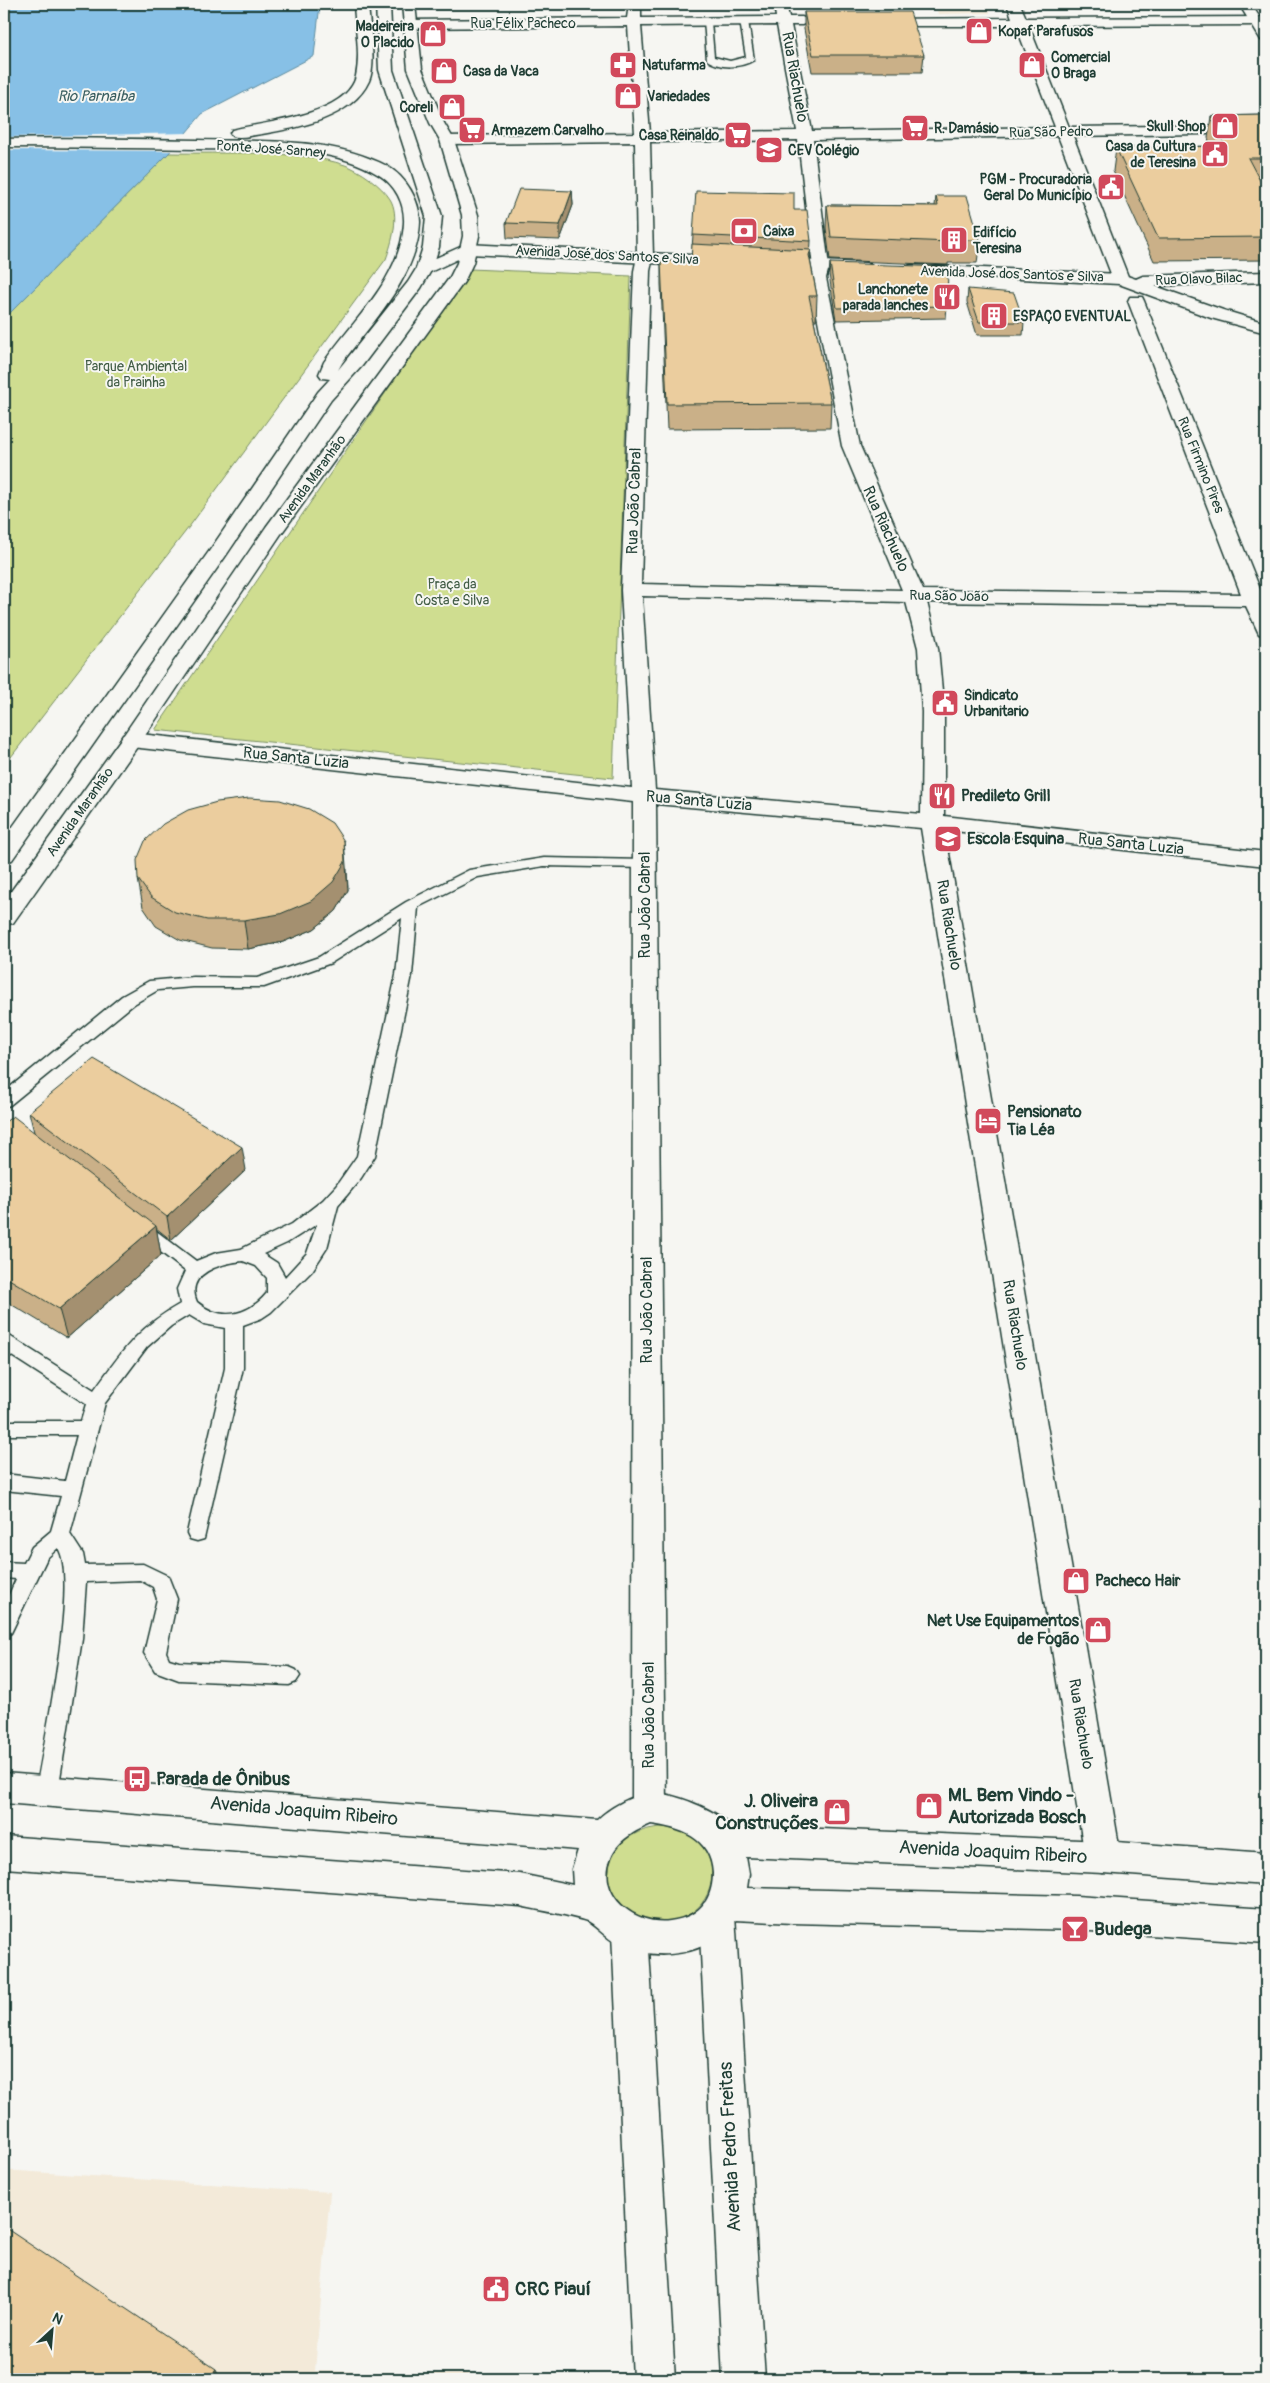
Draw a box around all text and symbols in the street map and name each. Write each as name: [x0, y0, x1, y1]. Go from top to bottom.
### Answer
street label: Rua Félix Pacheco: [470, 15, 576, 32]
shop icon: Kopaf Parafusos: [964, 16, 994, 46]
place label: Madeireira O Placido: [355, 18, 414, 51]
shop icon: Madeireira O Placido: [418, 19, 448, 49]
place label: Kopaf Parafusos: [998, 23, 1094, 40]
street label: Rua Riachuelo: [777, 30, 813, 124]
place label: Comercial O Braga: [1051, 49, 1111, 82]
pharmacy icon: Natufarma: [608, 50, 638, 80]
shop icon: Comercial O Braga: [1017, 50, 1047, 80]
shop icon: Casa da Vaca: [429, 56, 459, 86]
place label: Natufarma: [642, 57, 706, 74]
place label: Casa da Vaca: [463, 63, 539, 80]
shop icon: Variedades: [613, 81, 643, 111]
water label: Rio Parnaíba: [58, 87, 135, 106]
place label: Variedades: [647, 88, 711, 105]
shop icon: Coreli: [437, 92, 467, 122]
place label: Coreli: [399, 99, 433, 116]
shop icon: Skull Shop: [1210, 111, 1240, 141]
supermarket icon: R. Damásio: [900, 113, 930, 143]
supermarket icon: Armazem Carvalho: [457, 115, 487, 145]
place label: Skull Shop: [1146, 118, 1206, 135]
supermarket icon: Casa Reinaldo: [723, 120, 753, 150]
place label: R. Damásio: [934, 120, 999, 137]
place label: Armazem Carvalho: [491, 122, 604, 139]
street label: Rua São Pedro: [1009, 123, 1094, 141]
place label: Casa Reinaldo: [639, 127, 719, 144]
school or university icon: CEV Colégio: [754, 135, 784, 165]
street label: Ponte José Sarney: [216, 137, 326, 161]
place label: Casa da Cultura de Teresina: [1105, 138, 1196, 171]
public building icon: Casa da Cultura de Teresina: [1200, 139, 1230, 169]
place label: CEV Colégio: [788, 142, 860, 159]
place label: PGM - Procuradoria Geral Do Município: [979, 171, 1092, 204]
public building icon: PGM - Procuradoria Geral Do Município: [1096, 172, 1126, 202]
bank icon: Caixa: [729, 216, 759, 246]
place label: Caixa: [763, 223, 795, 240]
place label: Edifício Teresina: [972, 224, 1022, 257]
building icon: Edifício Teresina: [939, 225, 969, 255]
street label: Avenida José dos Santos e Silva: [515, 242, 699, 268]
street label: Avenida José dos Santos e Silva: [920, 262, 1104, 286]
street label: Rua Olavo Bilac: [1155, 269, 1243, 289]
place label: Lanchonete parada lanches: [843, 281, 929, 314]
restaurant icon: Lanchonete parada lanches: [932, 282, 962, 312]
building icon: ESPAÇO EVENTUAL: [979, 301, 1009, 331]
place label: ESPAÇO EVENTUAL: [1013, 308, 1131, 325]
park label: Parque Ambiental da Prainha: [85, 358, 187, 391]
street label: Rua Firmino Pires: [1174, 414, 1228, 516]
street label: Avenida Maranhão: [274, 431, 350, 526]
street label: Rua João Cabral: [622, 447, 646, 555]
street label: Rua Riachuelo: [858, 483, 914, 575]
park label: Praça da Costa e Silva: [415, 576, 489, 609]
street label: Rua São João: [909, 587, 989, 605]
place label: Sindicato Urbanitario: [964, 687, 1029, 720]
public building icon: Sindicato Urbanitario: [930, 688, 960, 718]
street label: Rua Santa Luzia: [242, 742, 350, 774]
street label: Avenida Maranhão: [43, 764, 117, 860]
restaurant icon: Predileto Grill: [927, 781, 957, 811]
street label: Rua Santa Luzia: [645, 786, 753, 816]
place label: Predileto Grill: [961, 786, 1051, 806]
school or university icon: Escola Esquina: [933, 824, 963, 854]
street label: Rua Santa Luzia: [1077, 828, 1185, 860]
place label: Escola Esquina: [967, 829, 1065, 849]
street label: Rua João Cabral: [635, 852, 655, 958]
street label: Rua Riachuelo: [932, 878, 966, 972]
place label: Pensionato Tia Léa: [1006, 1102, 1082, 1140]
hotel icon: Pensionato Tia Léa: [973, 1106, 1003, 1136]
street label: Rua João Cabral: [637, 1257, 657, 1363]
street label: Rua Riachuelo: [998, 1278, 1032, 1372]
shop icon: Pacheco Hair: [1061, 1566, 1091, 1596]
place label: Pacheco Hair: [1095, 1571, 1181, 1591]
place label: Net Use Equipamentos de Fogão: [927, 1611, 1080, 1649]
shop icon: Net Use Equipamentos de Fogão: [1083, 1615, 1113, 1645]
street label: Rua João Cabral: [639, 1662, 659, 1768]
street label: Rua Riachuelo: [1064, 1677, 1098, 1771]
bus stop icon: Parada de Ônibus: [122, 1764, 152, 1794]
place label: Parada de Ônibus: [156, 1767, 290, 1791]
place label: ML Bem Vindo - Autorizada Bosch: [948, 1783, 1086, 1829]
place label: J. Oliveira Construções: [715, 1789, 818, 1835]
street label: Avenida Joaquim Ribeiro: [209, 1791, 399, 1831]
shop icon: ML Bem Vindo - Autorizada Bosch: [914, 1791, 944, 1821]
shop icon: J. Oliveira Construções: [822, 1797, 852, 1827]
street label: Avenida Joaquim Ribeiro: [898, 1835, 1088, 1869]
bar icon: Budega: [1060, 1914, 1090, 1944]
place label: Budega: [1094, 1917, 1152, 1941]
street label: Avenida Pedro Freitas: [714, 2061, 746, 2233]
public building icon: CRC Piauí: [481, 2274, 511, 2304]
place label: CRC Piauí: [515, 2277, 591, 2301]
north arrow: [28, 2306, 78, 2356]
text: N: [49, 2309, 65, 2328]

